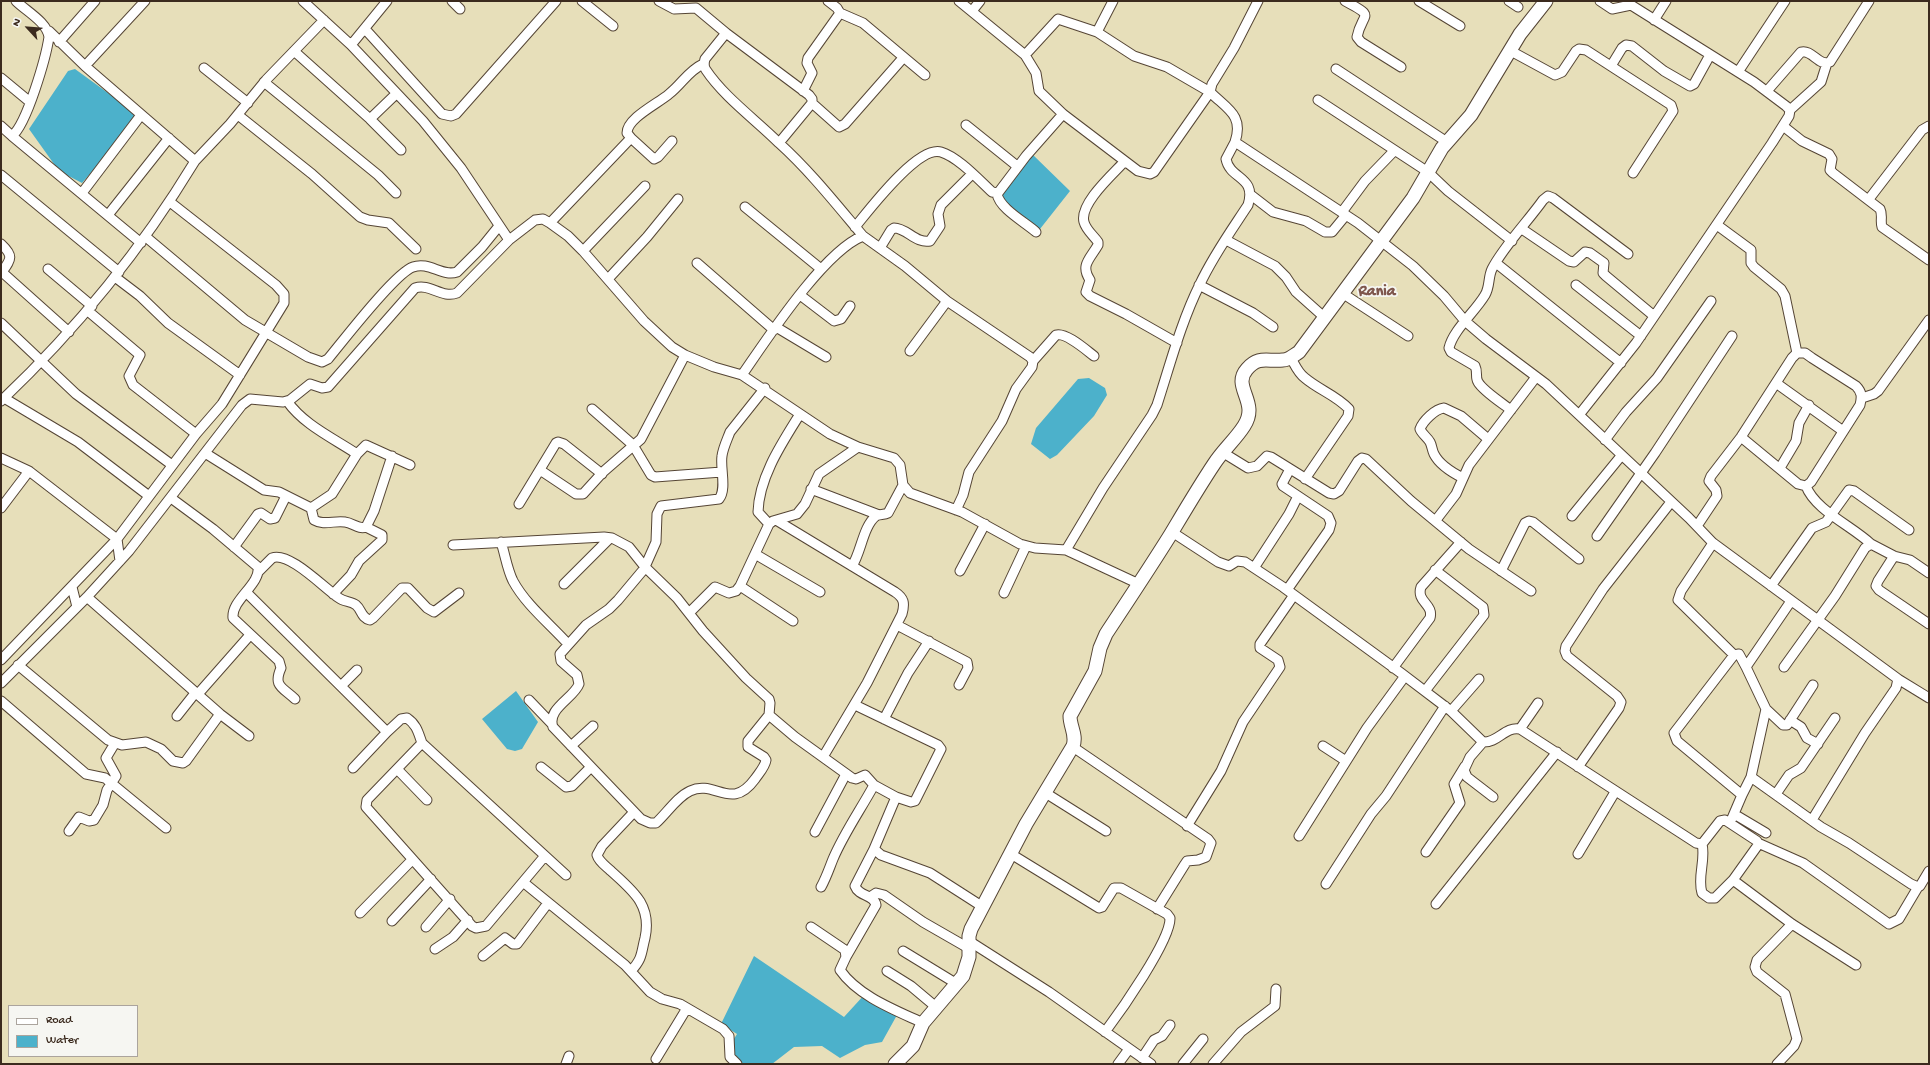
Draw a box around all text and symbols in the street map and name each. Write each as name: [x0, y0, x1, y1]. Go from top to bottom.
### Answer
north arrow: [8, 8, 48, 48]
text: N: [10, 17, 24, 29]
district label: Rania: [1358, 283, 1396, 303]
legend: [8, 1005, 138, 1057]
text: Road: [46, 1014, 72, 1028]
text: Water: [46, 1034, 78, 1048]

